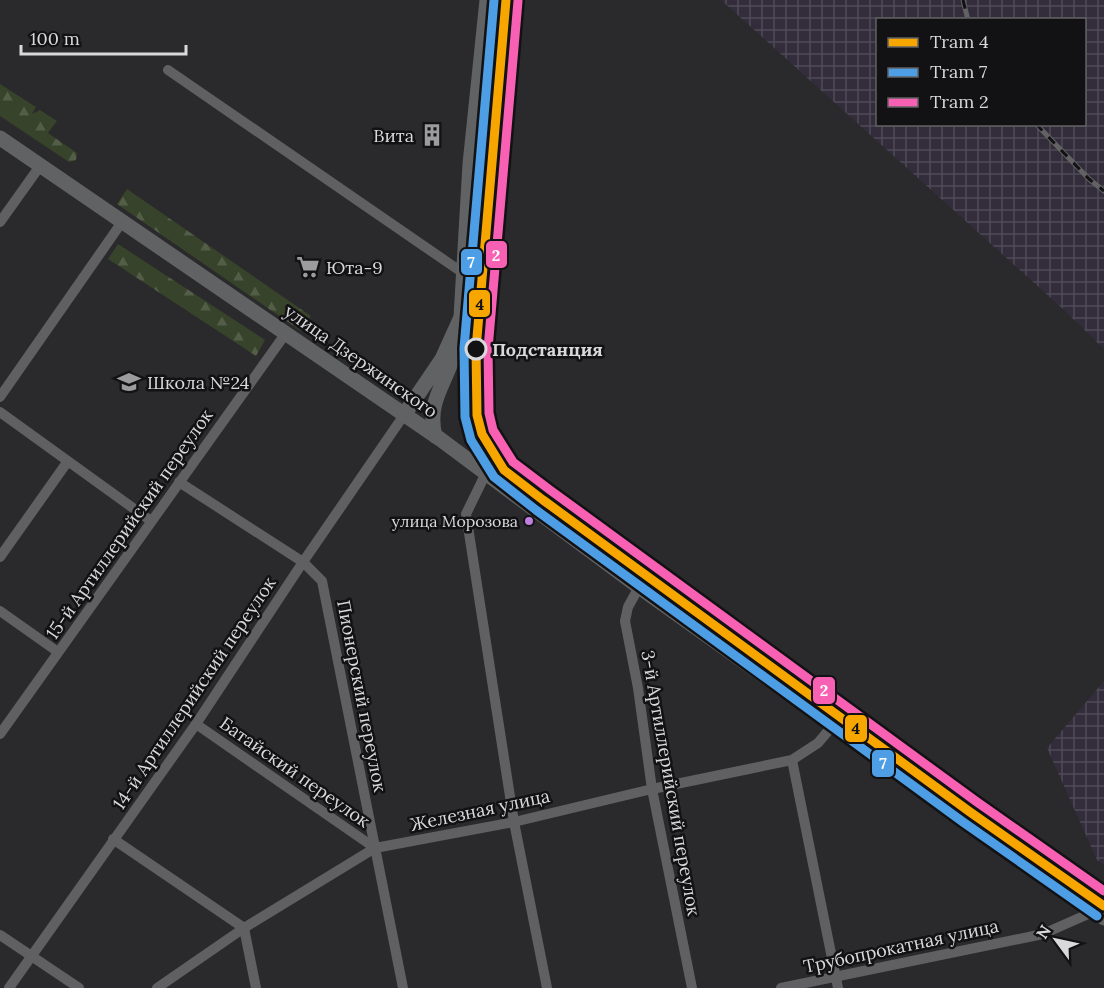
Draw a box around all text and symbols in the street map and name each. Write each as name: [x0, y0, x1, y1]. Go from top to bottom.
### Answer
scale bar: [21, 18, 186, 56]
legend: [876, 18, 1086, 126]
text: 100 m: [30, 27, 80, 50]
text: Tram 4: [930, 30, 989, 53]
text: Tram 7: [930, 60, 987, 83]
text: Tram 2: [930, 90, 989, 113]
building icon: Вита: [419, 122, 445, 148]
place label: Вита: [373, 124, 414, 147]
line badge: 2: [485, 240, 508, 269]
text: 2: [492, 245, 500, 265]
line badge: 7: [460, 248, 483, 276]
text: 7: [467, 252, 475, 272]
supermarket icon: Юта-9: [295, 254, 321, 280]
place label: Юта-9: [326, 256, 383, 279]
line badge: 4: [468, 289, 491, 318]
text: 4: [476, 294, 485, 314]
street label: улица Дзержинского: [280, 299, 442, 423]
marker: Подстанция: [465, 338, 487, 360]
place label: Подстанция: [492, 338, 603, 361]
school or university icon: Школа №24: [116, 369, 142, 395]
place label: Школа №24: [147, 371, 250, 394]
street label: 15-й Артиллерийский переулок: [40, 404, 218, 644]
place label: улица Морозова: [392, 511, 518, 531]
marker: улица Морозова: [523, 515, 535, 527]
street label: 14-й Артиллерийский переулок: [107, 572, 281, 814]
street label: Пионерский переулок: [332, 598, 392, 794]
street label: 3-й Артиллерийский переулок: [636, 648, 706, 918]
line badge: 2: [812, 676, 836, 705]
text: 2: [820, 680, 828, 700]
street label: Батайский переулок: [215, 712, 375, 833]
line badge: 4: [844, 714, 868, 743]
text: 4: [852, 718, 861, 738]
line badge: 7: [871, 749, 895, 778]
text: 7: [879, 753, 887, 773]
street label: Железная улица: [408, 784, 552, 836]
north arrow: [1026, 910, 1086, 970]
street label: Трубопрокатная улица: [801, 914, 1001, 978]
text: N: [1032, 921, 1055, 942]

